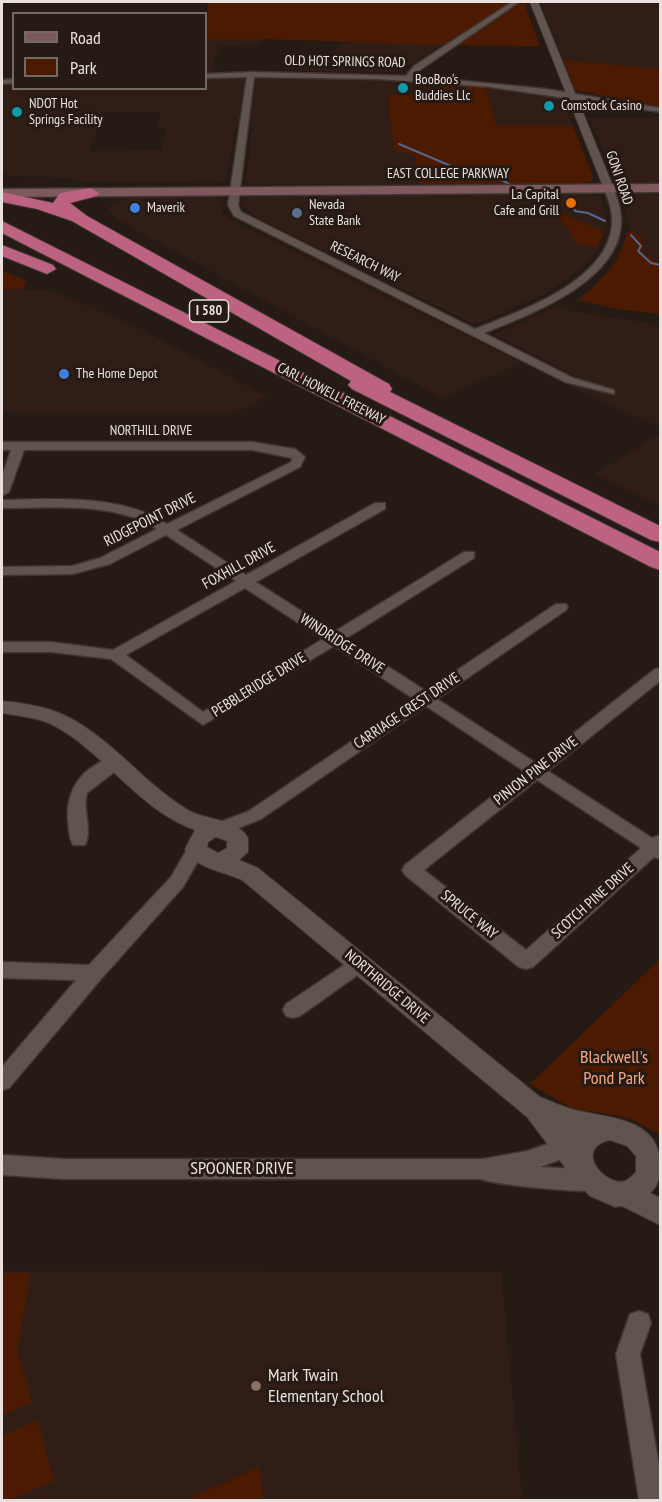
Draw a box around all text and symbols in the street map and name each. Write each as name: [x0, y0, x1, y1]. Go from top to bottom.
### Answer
legend: [12, 12, 207, 90]
text: Road: [70, 26, 101, 49]
street label: OLD HOT SPRINGS ROAD: [284, 53, 406, 71]
text: Park: [70, 56, 97, 79]
place label: BooBoo's Buddies Llc: [415, 72, 470, 104]
marker: BooBoo's Buddies Llc: [396, 81, 410, 95]
place label: NDOT Hot Springs Facility: [29, 96, 103, 128]
place label: Comstock Casino: [561, 98, 642, 114]
marker: Comstock Casino: [542, 99, 556, 113]
marker: NDOT Hot Springs Facility: [10, 105, 24, 119]
street label: GONI ROAD: [602, 149, 636, 207]
street label: EAST COLLEGE PARKWAY: [387, 166, 509, 182]
place label: La Capital Cafe and Grill: [494, 187, 559, 220]
marker: La Capital Cafe and Grill: [564, 196, 578, 210]
place label: Nevada State Bank: [309, 197, 361, 230]
place label: Maverik: [147, 200, 185, 216]
marker: Maverik: [128, 201, 142, 215]
marker: Nevada State Bank: [290, 206, 304, 220]
street label: RESEARCH WAY: [327, 238, 403, 286]
road number: I 580: [190, 300, 228, 322]
street label: CARL HOWELL FREEWAY: [274, 360, 388, 428]
place label: The Home Depot: [76, 366, 158, 382]
marker: The Home Depot: [57, 367, 71, 381]
street label: NORTHILL DRIVE: [110, 423, 192, 439]
street label: RIDGEPOINT DRIVE: [101, 489, 199, 551]
street label: FOXHILL DRIVE: [199, 539, 279, 593]
street label: WINDRIDGE DRIVE: [296, 610, 388, 678]
street label: PEBBLERIDGE DRIVE: [209, 649, 309, 721]
street label: CARRIAGE CREST DRIVE: [351, 669, 463, 753]
street label: PINION PINE DRIVE: [491, 733, 581, 809]
street label: SCOTCH PINE DRIVE: [548, 859, 638, 943]
street label: SPRUCE WAY: [437, 887, 501, 943]
street label: NORTHRIDGE DRIVE: [341, 946, 433, 1028]
park label: Blackwell's Pond Park: [580, 1047, 648, 1090]
street label: SPOONER DRIVE: [190, 1158, 294, 1180]
place label: Mark Twain Elementary School: [268, 1365, 384, 1408]
marker: Mark Twain Elementary School: [249, 1379, 263, 1393]

